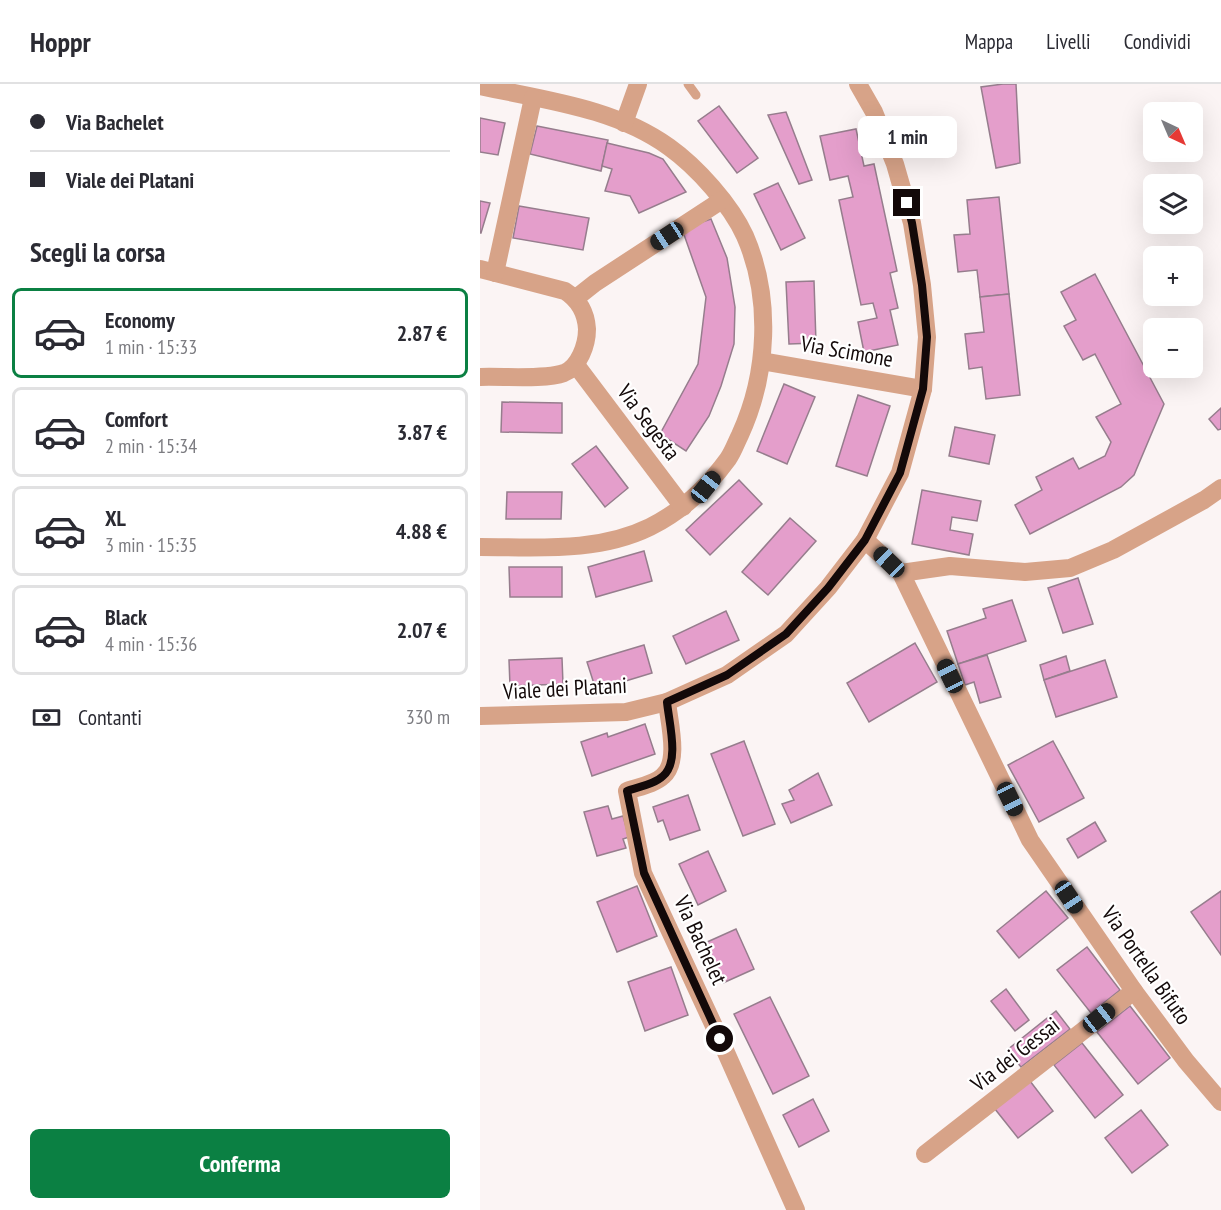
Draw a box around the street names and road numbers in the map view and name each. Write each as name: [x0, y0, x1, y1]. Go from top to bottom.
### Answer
street label: Via Scimone: [798, 329, 895, 373]
street label: Via Segesta: [611, 378, 687, 465]
street label: Viale dei Platani: [501, 671, 628, 705]
street label: Via Bachelet: [668, 890, 734, 989]
street label: Via Portella Bifuto: [1095, 900, 1198, 1030]
street label: Via dei Gessai: [964, 1011, 1065, 1098]

